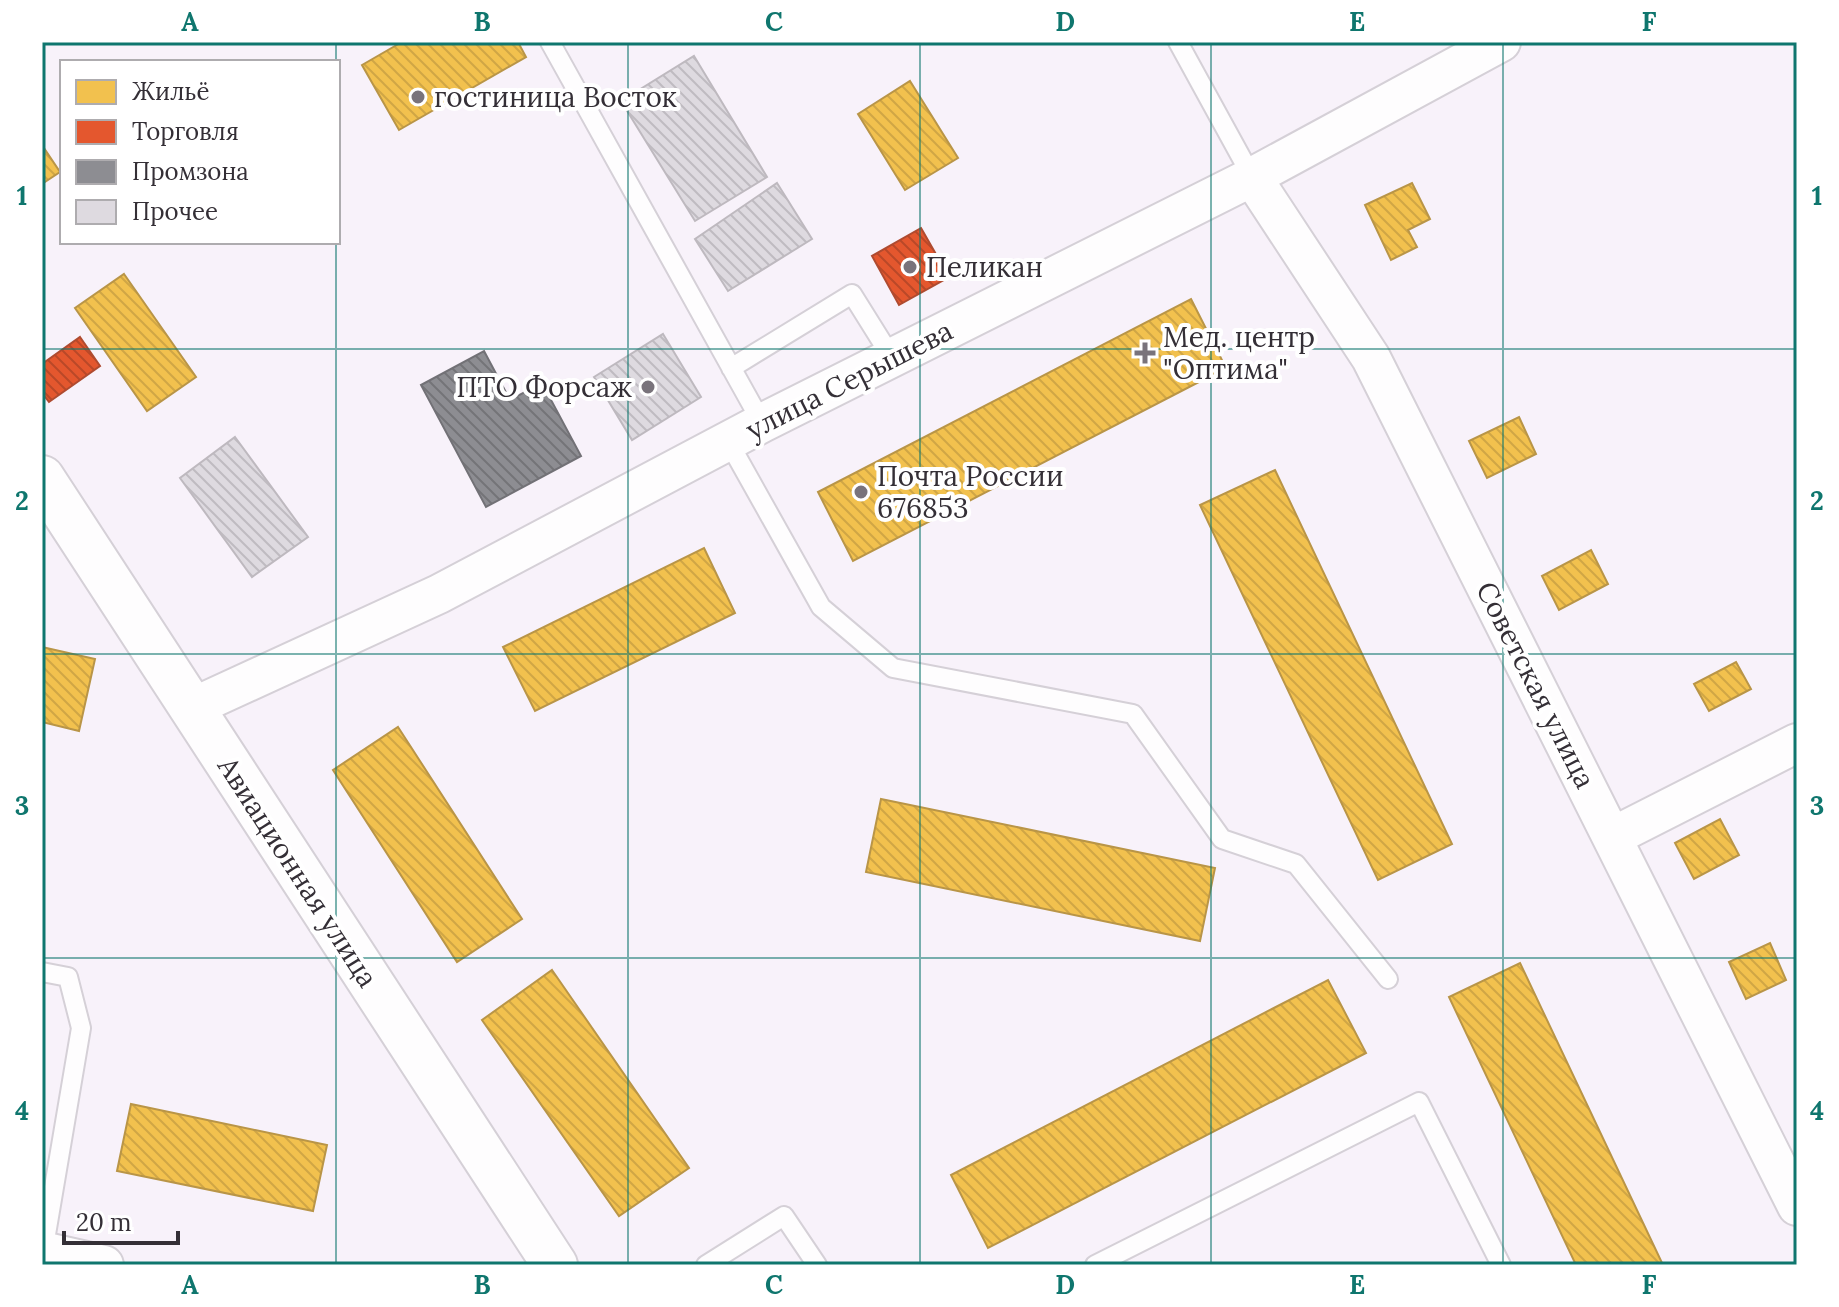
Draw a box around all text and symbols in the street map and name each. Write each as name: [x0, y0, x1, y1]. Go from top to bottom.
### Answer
text: A: [181, 5, 199, 38]
text: B: [473, 5, 491, 38]
text: C: [765, 5, 783, 38]
text: D: [1055, 5, 1075, 38]
text: E: [1349, 5, 1365, 38]
text: F: [1642, 5, 1657, 38]
legend: [60, 60, 340, 244]
text: Жильё: [132, 76, 210, 107]
place label: гостиница Восток: [434, 79, 677, 115]
marker: гостиница Восток: [409, 88, 427, 106]
text: Торговля: [132, 116, 239, 147]
text: Промзона: [132, 156, 249, 187]
text: 1: [17, 179, 27, 212]
text: 1: [1812, 179, 1822, 212]
text: Прочее: [132, 196, 218, 227]
place label: Пеликан: [926, 249, 1043, 285]
marker: Пеликан: [901, 258, 919, 276]
street label: улица Серышева: [739, 312, 959, 448]
place label: Мед. центр "Оптима": [1163, 319, 1315, 387]
marker: Мед. центр "Оптима": [1134, 342, 1156, 364]
place label: ПТО Форсаж: [456, 369, 632, 405]
marker: ПТО Форсаж: [639, 378, 657, 396]
place label: Почта России 676853: [877, 458, 1063, 526]
marker: Почта России 676853: [852, 483, 870, 501]
text: 2: [15, 484, 29, 517]
text: 2: [1810, 484, 1824, 517]
street label: Советская улица: [1468, 576, 1604, 794]
street label: Авиационная улица: [209, 749, 386, 994]
text: 3: [15, 789, 29, 822]
text: 3: [1810, 789, 1824, 822]
text: 4: [15, 1094, 29, 1127]
text: 4: [1810, 1094, 1824, 1127]
scale bar: [64, 1195, 178, 1245]
text: 20 m: [76, 1207, 132, 1238]
text: A: [181, 1268, 199, 1301]
text: B: [473, 1268, 491, 1301]
text: C: [765, 1268, 783, 1301]
text: D: [1055, 1268, 1075, 1301]
text: E: [1349, 1268, 1365, 1301]
text: F: [1642, 1268, 1657, 1301]

